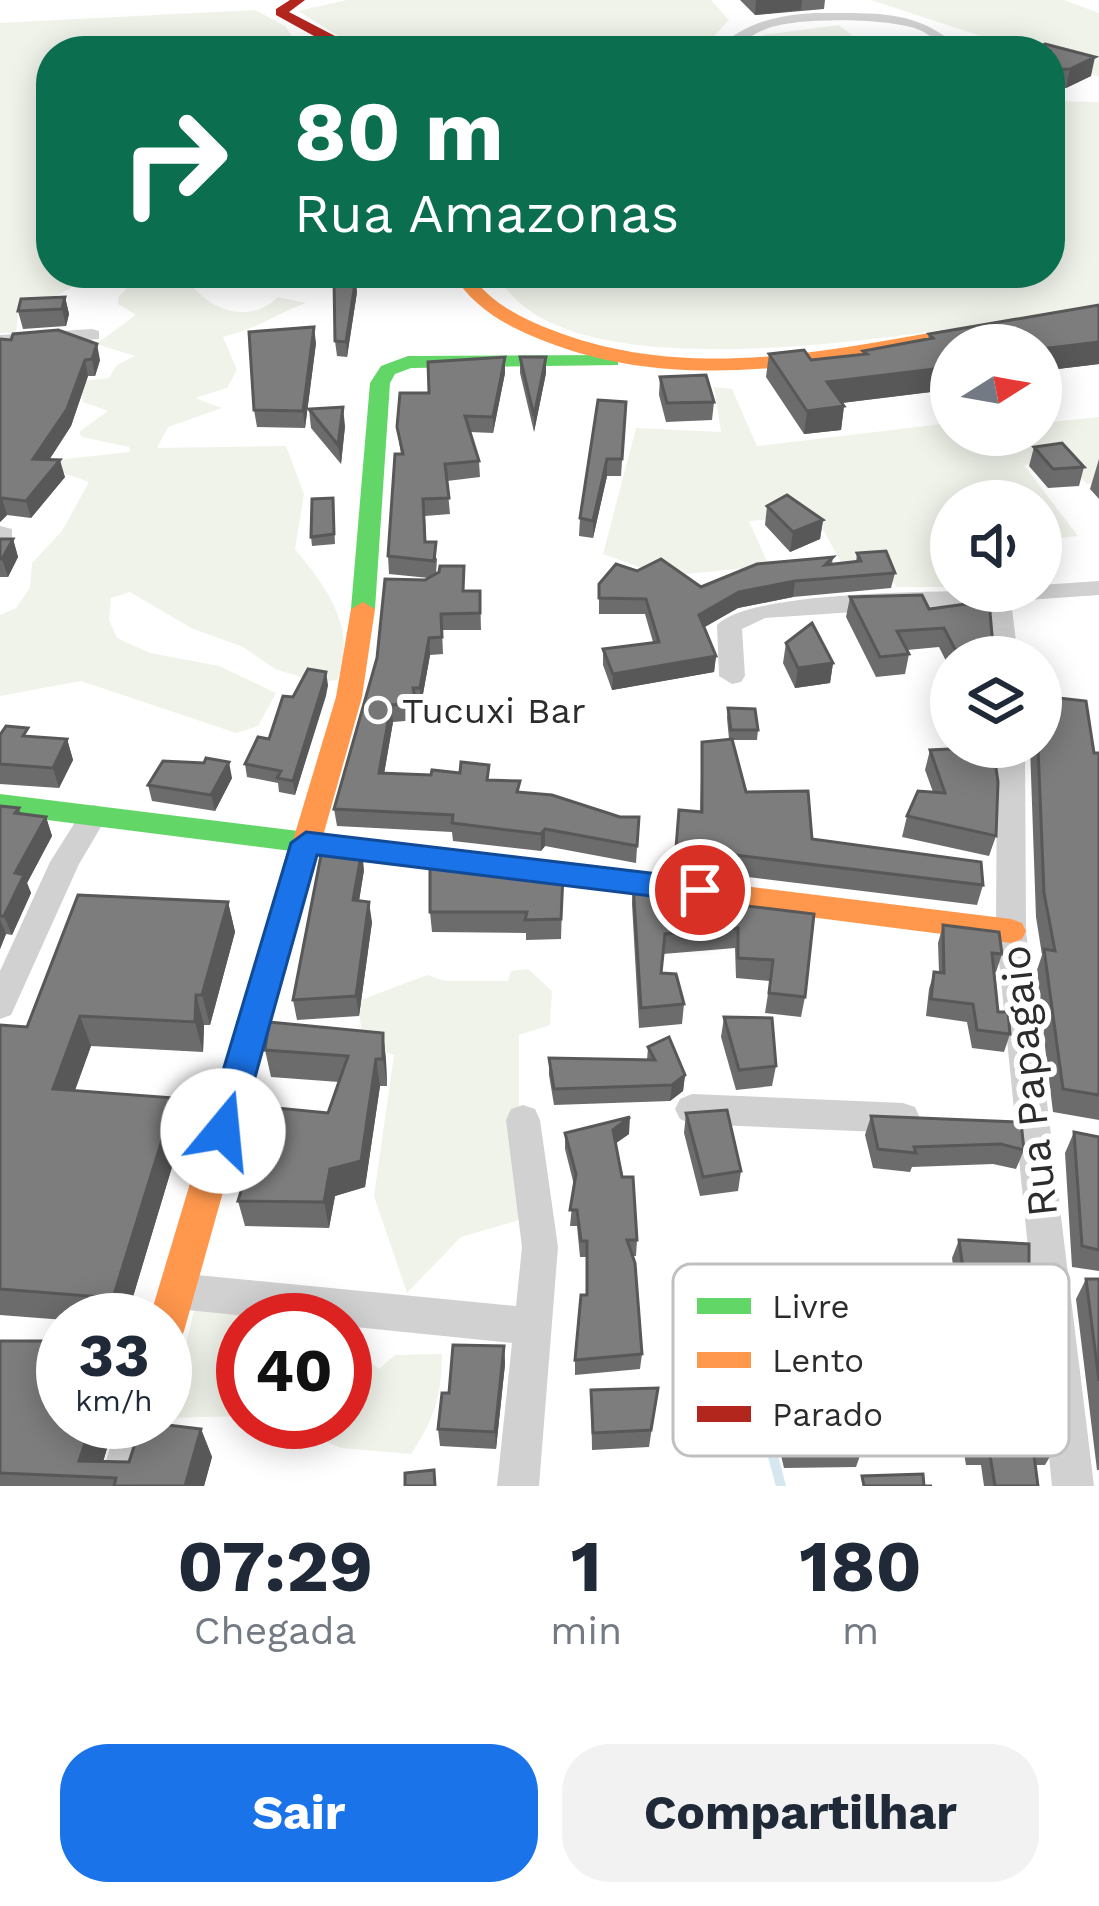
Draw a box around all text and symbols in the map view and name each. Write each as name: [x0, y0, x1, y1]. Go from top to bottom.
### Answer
text: 80 m: [294, 82, 504, 180]
icon: right: [96, 84, 252, 240]
text: Rua Amazonas: [294, 182, 679, 245]
north arrow: [930, 324, 1062, 456]
map controls: [930, 324, 1062, 768]
button: sound: [930, 480, 1062, 612]
button: layers: [930, 636, 1062, 768]
place label: Tucuxi Bar: [402, 690, 586, 732]
marker: Tucuxi Bar: [365, 697, 391, 723]
pin: [649, 839, 751, 941]
icon: arrive: [667, 857, 733, 923]
street label: Rua Papagaio: [990, 943, 1067, 1219]
position arrow: [160, 1068, 286, 1194]
legend: [673, 1264, 1069, 1456]
text: Livre: [772, 1287, 850, 1326]
speed limit sign: 40: [216, 1293, 372, 1449]
text: 33: [78, 1320, 150, 1391]
text: Lento: [772, 1341, 864, 1380]
text: km/h: [75, 1383, 153, 1418]
text: Parado: [772, 1395, 883, 1434]
text: 07:29: [177, 1524, 373, 1608]
text: 1: [571, 1524, 602, 1608]
text: 180: [799, 1524, 922, 1608]
text: Chegada: [194, 1608, 357, 1653]
text: min: [550, 1608, 622, 1653]
text: m: [842, 1608, 879, 1653]
button: Sair: [60, 1744, 538, 1882]
button: Compartilhar: [562, 1744, 1039, 1882]

